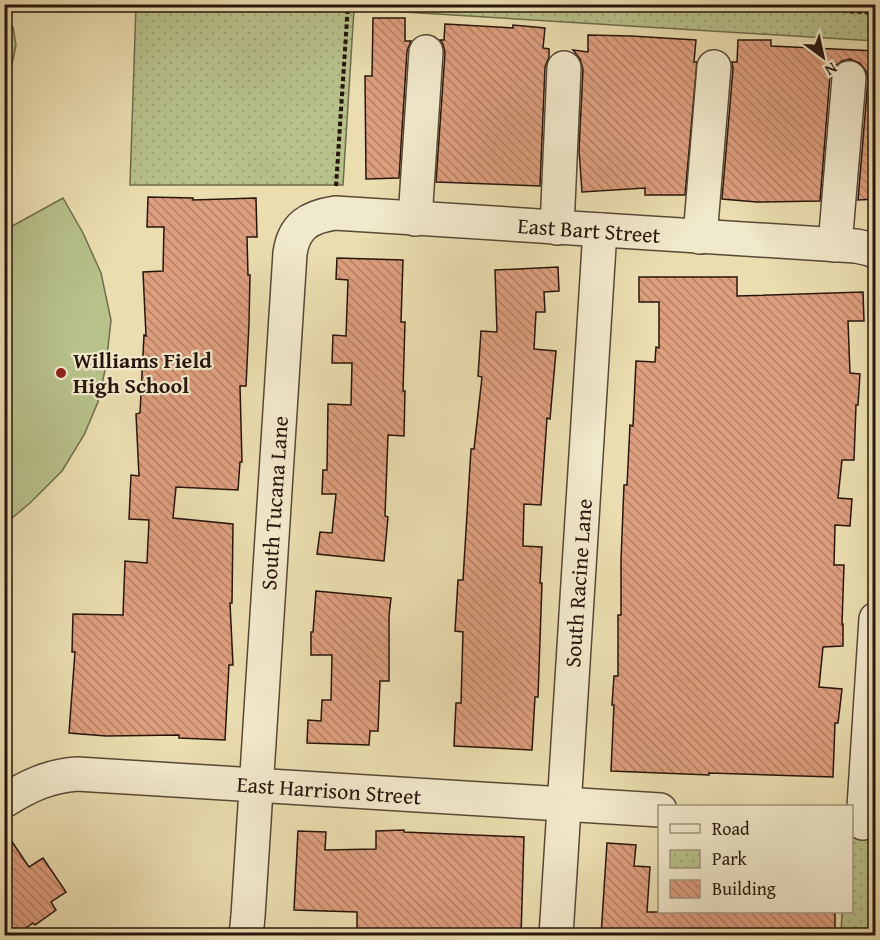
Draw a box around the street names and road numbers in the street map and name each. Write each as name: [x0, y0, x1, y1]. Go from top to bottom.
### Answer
street label: East Bart Street: [517, 209, 662, 251]
street label: South Tucana Lane: [252, 415, 296, 591]
street label: South Racine Lane: [556, 498, 600, 668]
street label: East Harrison Street: [236, 768, 423, 812]

